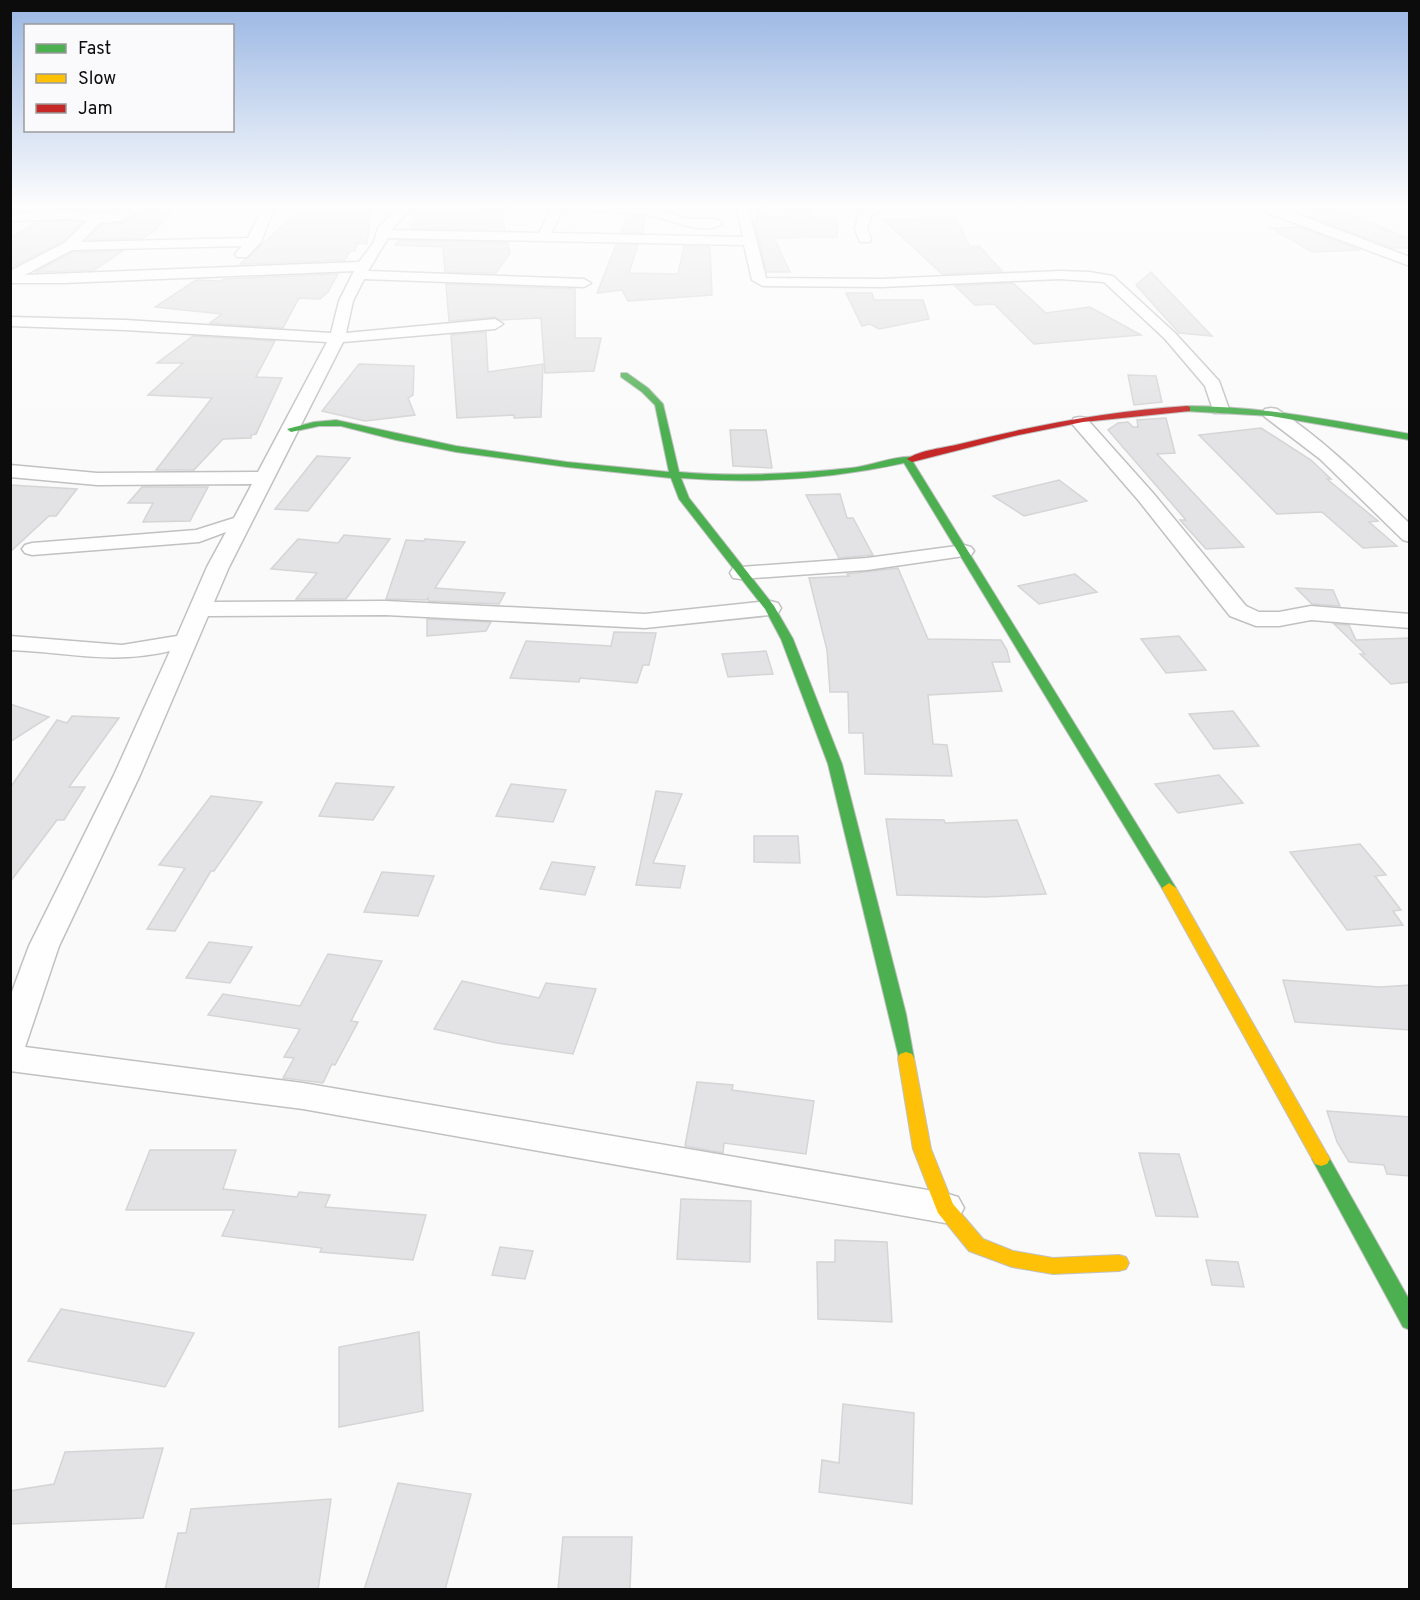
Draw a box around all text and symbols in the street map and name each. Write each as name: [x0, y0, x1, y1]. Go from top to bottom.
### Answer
legend: [24, 24, 234, 132]
text: Fast: [78, 38, 111, 61]
text: Slow: [78, 68, 116, 91]
text: Jam: [78, 98, 113, 121]

